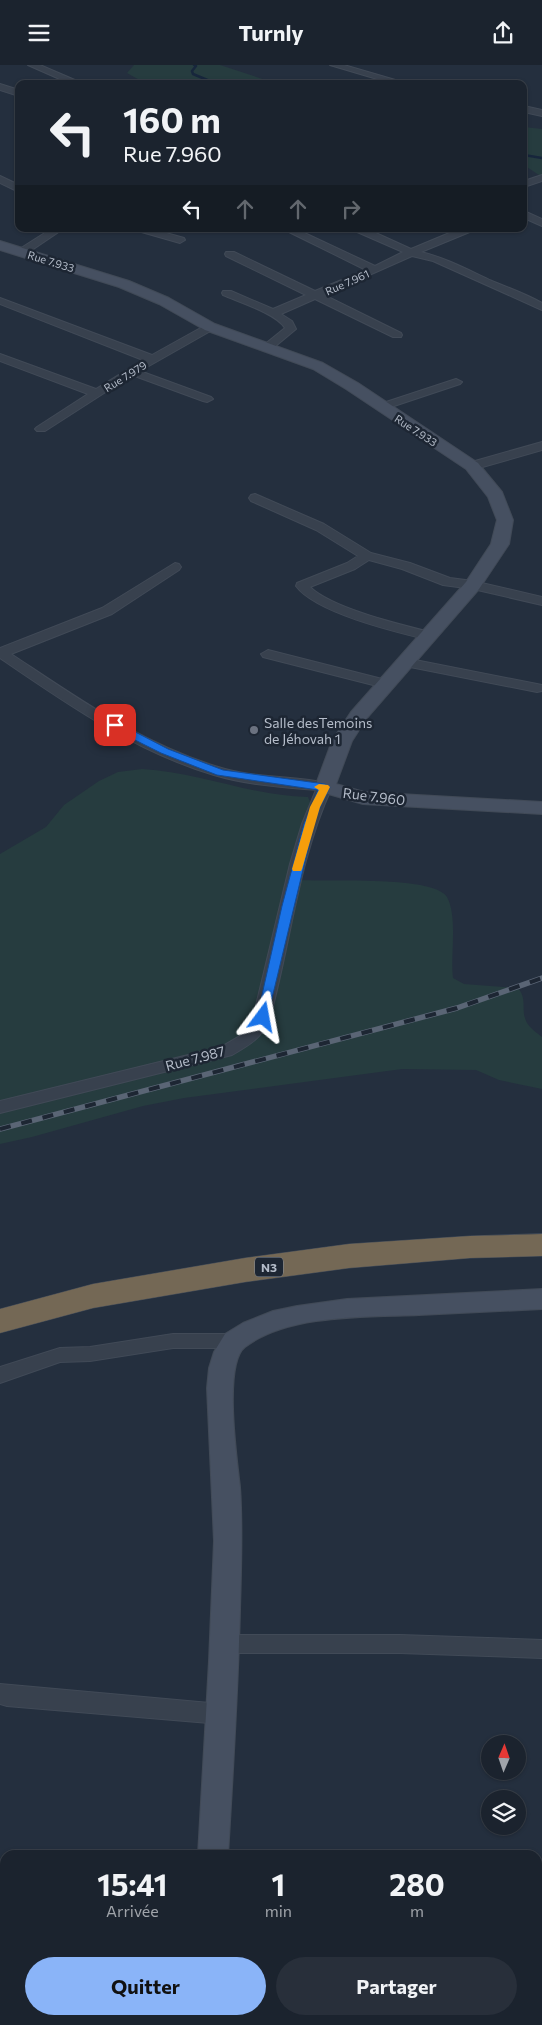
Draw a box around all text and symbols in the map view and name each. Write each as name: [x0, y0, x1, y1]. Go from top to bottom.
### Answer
icon: menu: [25, 19, 53, 47]
text: Turnly: [238, 19, 304, 46]
icon: share: [489, 19, 517, 47]
text: 160 m: [123, 97, 221, 140]
icon: left: [40, 100, 105, 165]
text: Rue 7.960: [123, 140, 222, 167]
icon: left: [178, 195, 206, 223]
icon: ahead: [231, 195, 259, 223]
icon: ahead: [284, 195, 312, 223]
icon: right: [337, 195, 365, 223]
street label: Rue 7.933: [26, 248, 76, 274]
street label: Rue 7.961: [323, 267, 371, 297]
street label: Rue 7.979: [101, 358, 149, 394]
street label: Rue 7.933: [392, 411, 440, 449]
pin: [94, 704, 136, 746]
icon: arrive: [101, 711, 129, 739]
place label: Salle desTemoins de Jéhovah 1: [264, 714, 372, 747]
marker: Salle desTemoins de Jéhovah 1: [248, 724, 260, 736]
street label: Rue 7.960: [342, 784, 406, 808]
position arrow: [236, 990, 288, 1042]
street label: Rue 7.987: [163, 1042, 227, 1074]
road number: N3: [255, 1257, 283, 1277]
north arrow: [481, 1735, 526, 1780]
map controls: [481, 1735, 526, 1835]
button: layers: [481, 1790, 526, 1835]
text: 15:41: [97, 1865, 167, 1902]
text: 1: [272, 1865, 285, 1902]
text: 280: [389, 1865, 445, 1902]
text: Arrivée: [106, 1901, 159, 1920]
text: min: [265, 1901, 292, 1920]
text: m: [410, 1901, 424, 1920]
button: Quitter: [25, 1957, 266, 2015]
button: Partager: [276, 1957, 517, 2015]

